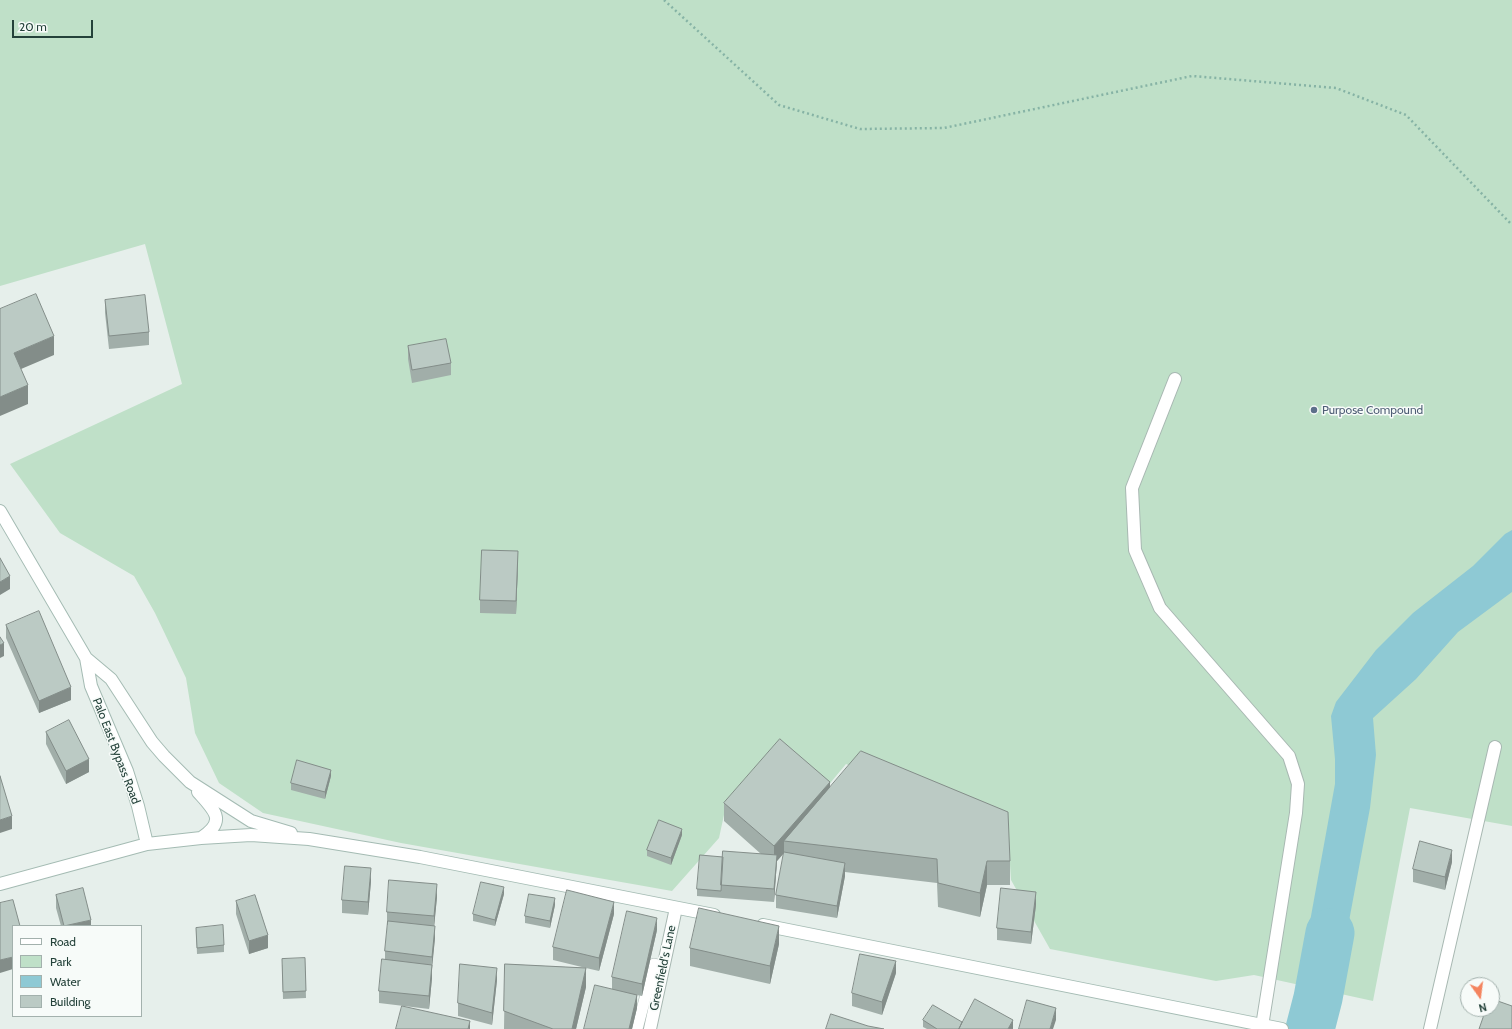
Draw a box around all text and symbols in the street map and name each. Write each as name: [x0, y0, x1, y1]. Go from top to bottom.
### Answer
scale bar: [14, 12, 95, 38]
text: 20 m: [19, 19, 47, 34]
place label: Purpose Compound: [1322, 403, 1423, 417]
marker: Purpose Compound: [1309, 405, 1319, 415]
street label: Palo East Bypass Road: [89, 696, 143, 806]
street label: Greenfield's Lane: [647, 924, 679, 1012]
legend: [12, 925, 142, 1017]
text: Road: [50, 934, 76, 949]
text: Park: [50, 954, 72, 969]
text: Water: [50, 974, 80, 989]
north arrow: [1460, 977, 1500, 1017]
text: Building: [50, 994, 91, 1009]
text: N: [1477, 1000, 1488, 1015]

